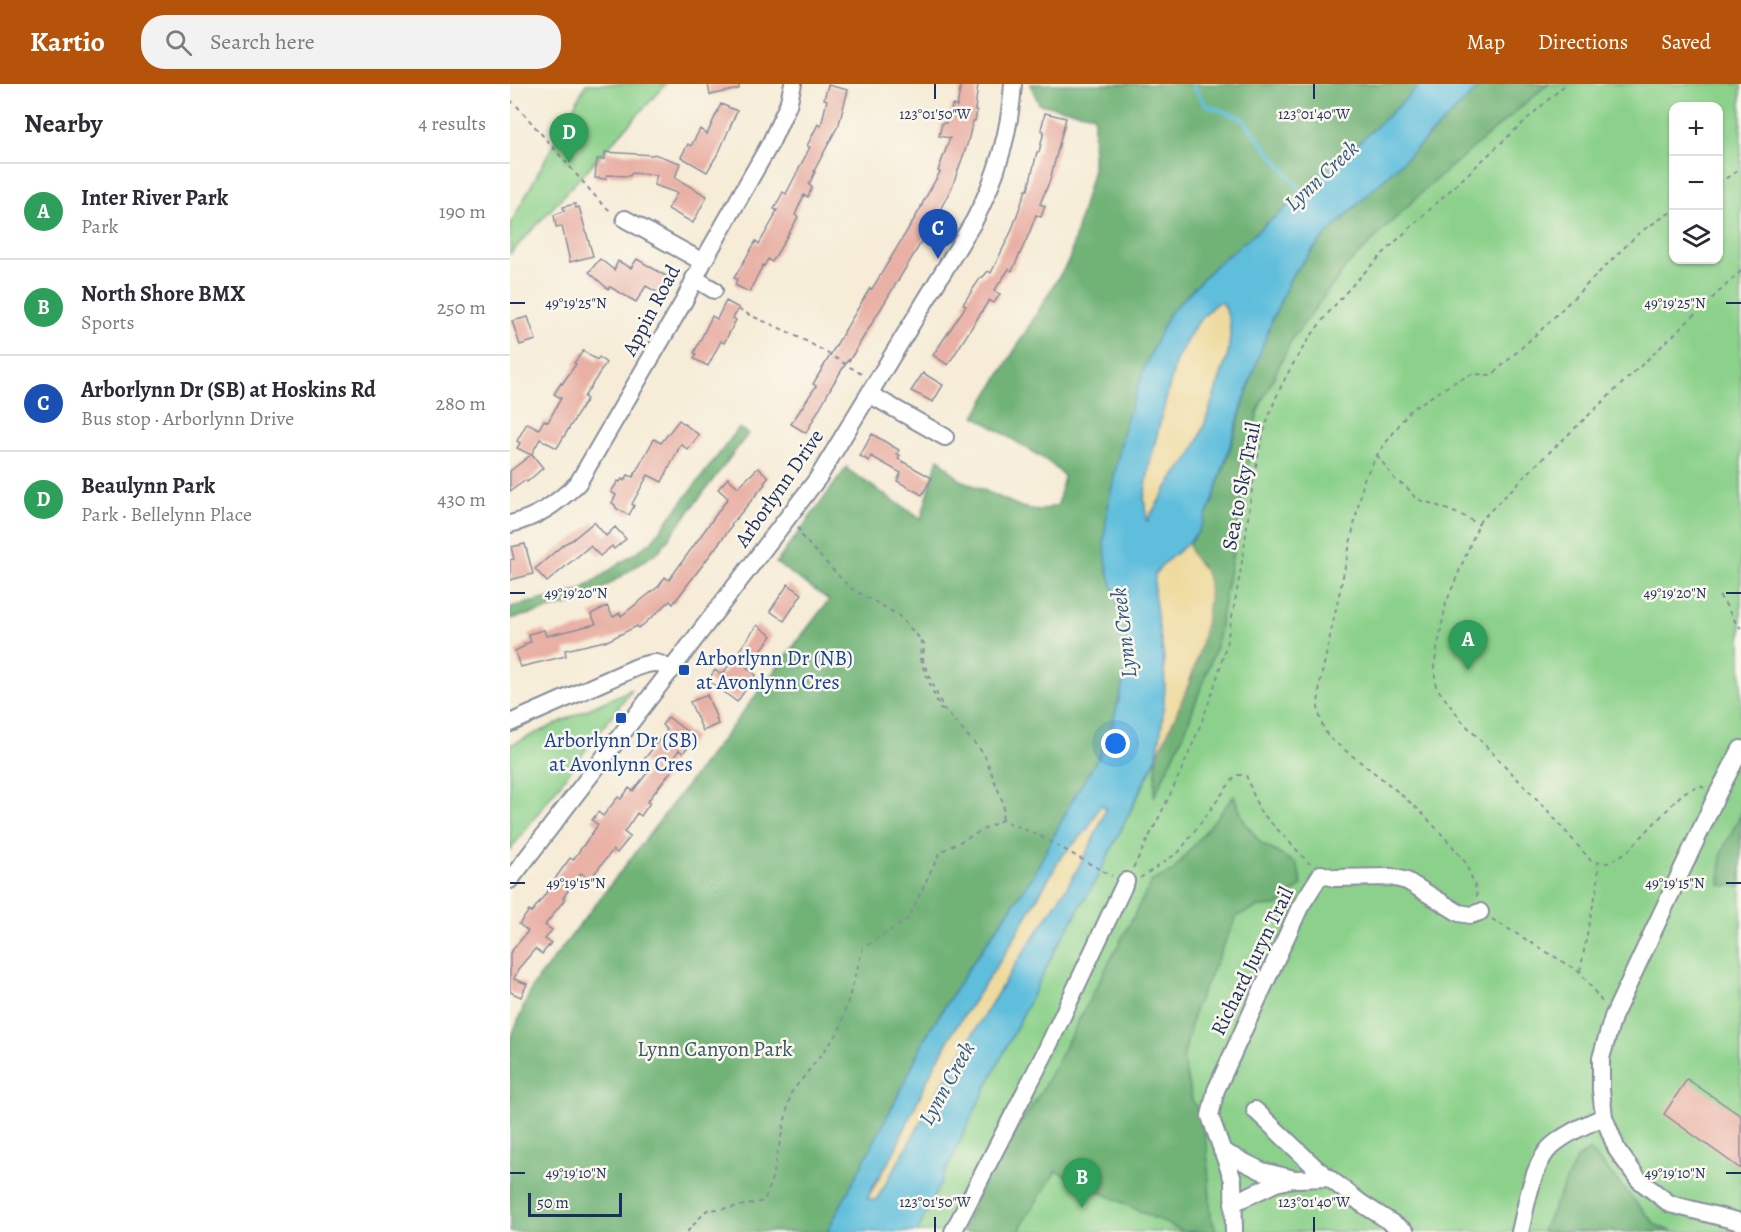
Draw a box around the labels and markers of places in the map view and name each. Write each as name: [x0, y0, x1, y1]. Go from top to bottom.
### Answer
pin: D: [550, 113, 588, 163]
pin: C: [918, 210, 958, 259]
pin: A: [1448, 620, 1488, 670]
place label: Arborlynn Dr (NB) at Avonlynn Cres: [695, 644, 853, 696]
marker: Arborlynn Dr (NB) at Avonlynn Cres: [677, 663, 691, 677]
marker: Arborlynn Dr (SB) at Avonlynn Cres: [614, 711, 628, 725]
place label: Arborlynn Dr (SB) at Avonlynn Cres: [544, 726, 697, 778]
pin: B: [1062, 1158, 1102, 1208]

